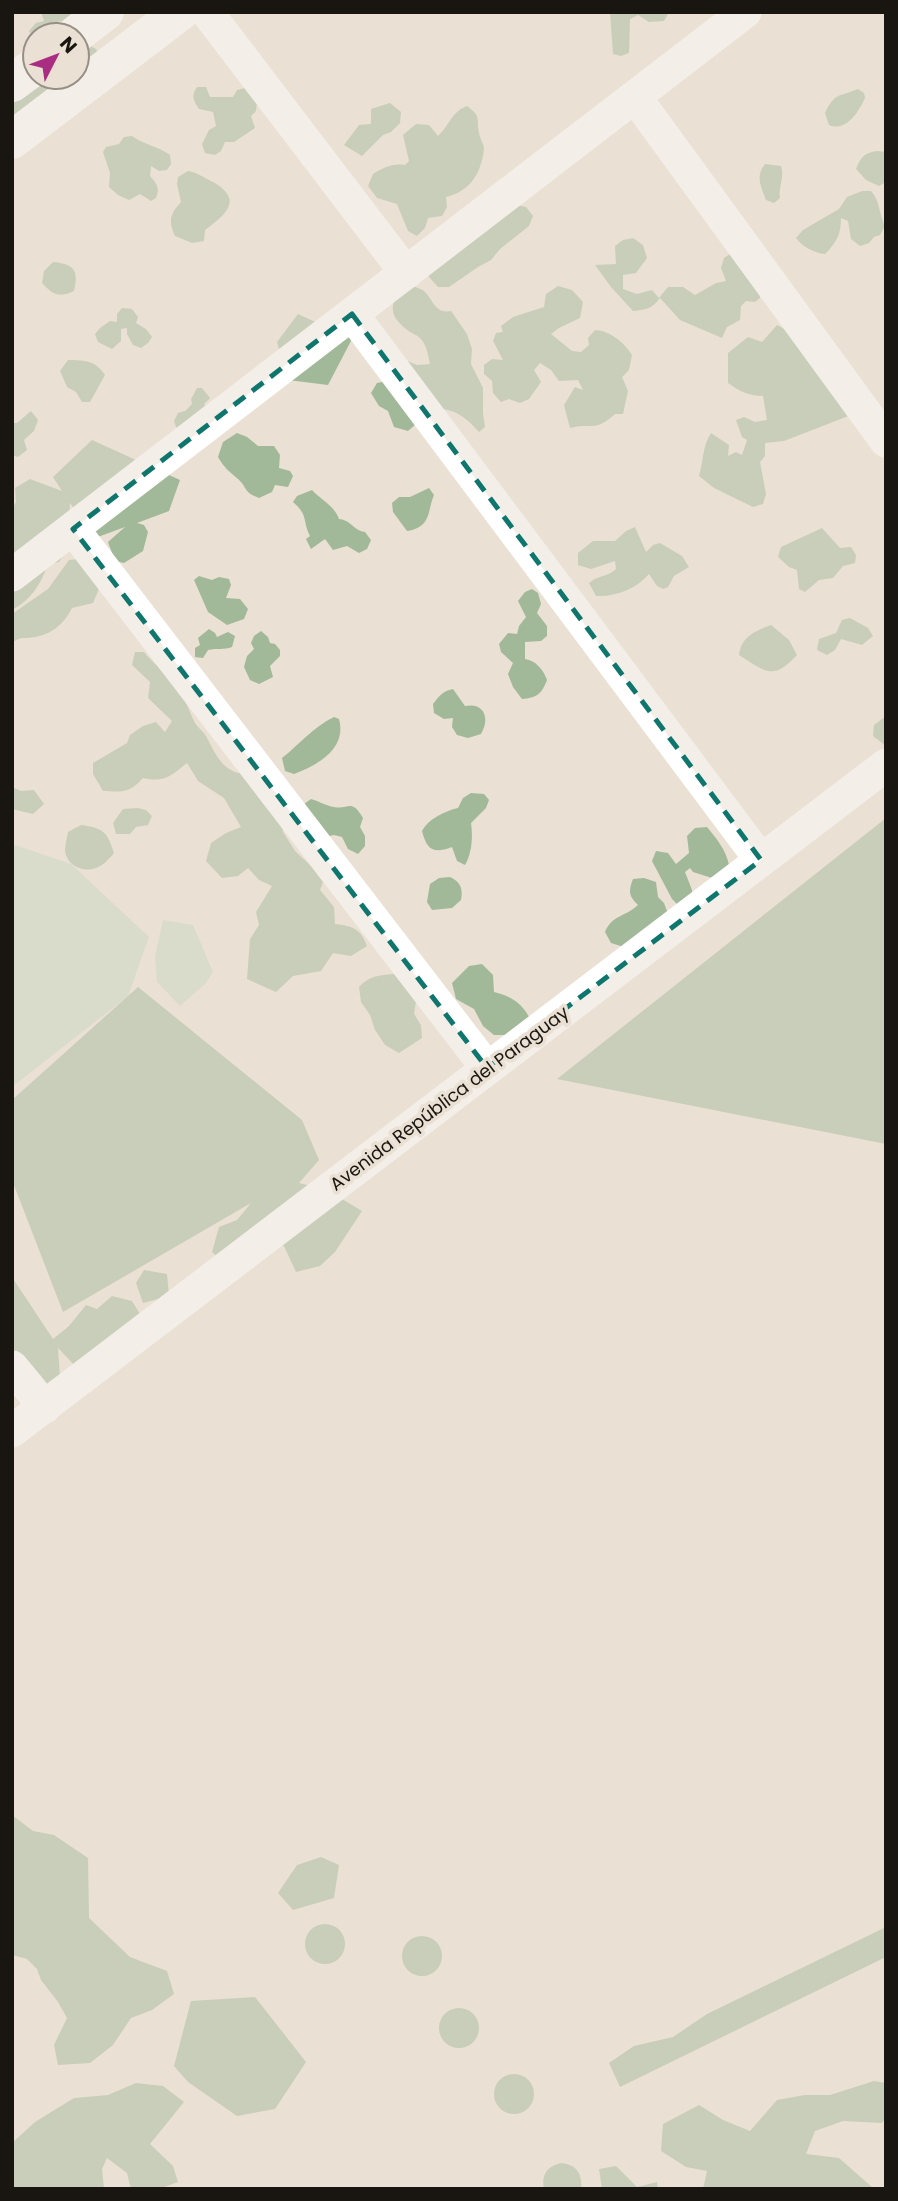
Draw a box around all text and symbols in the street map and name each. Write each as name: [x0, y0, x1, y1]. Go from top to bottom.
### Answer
north arrow: [21, 21, 91, 91]
text: N: [53, 31, 83, 59]
street label: Avenida República del Paraguay: [324, 1000, 574, 1196]

